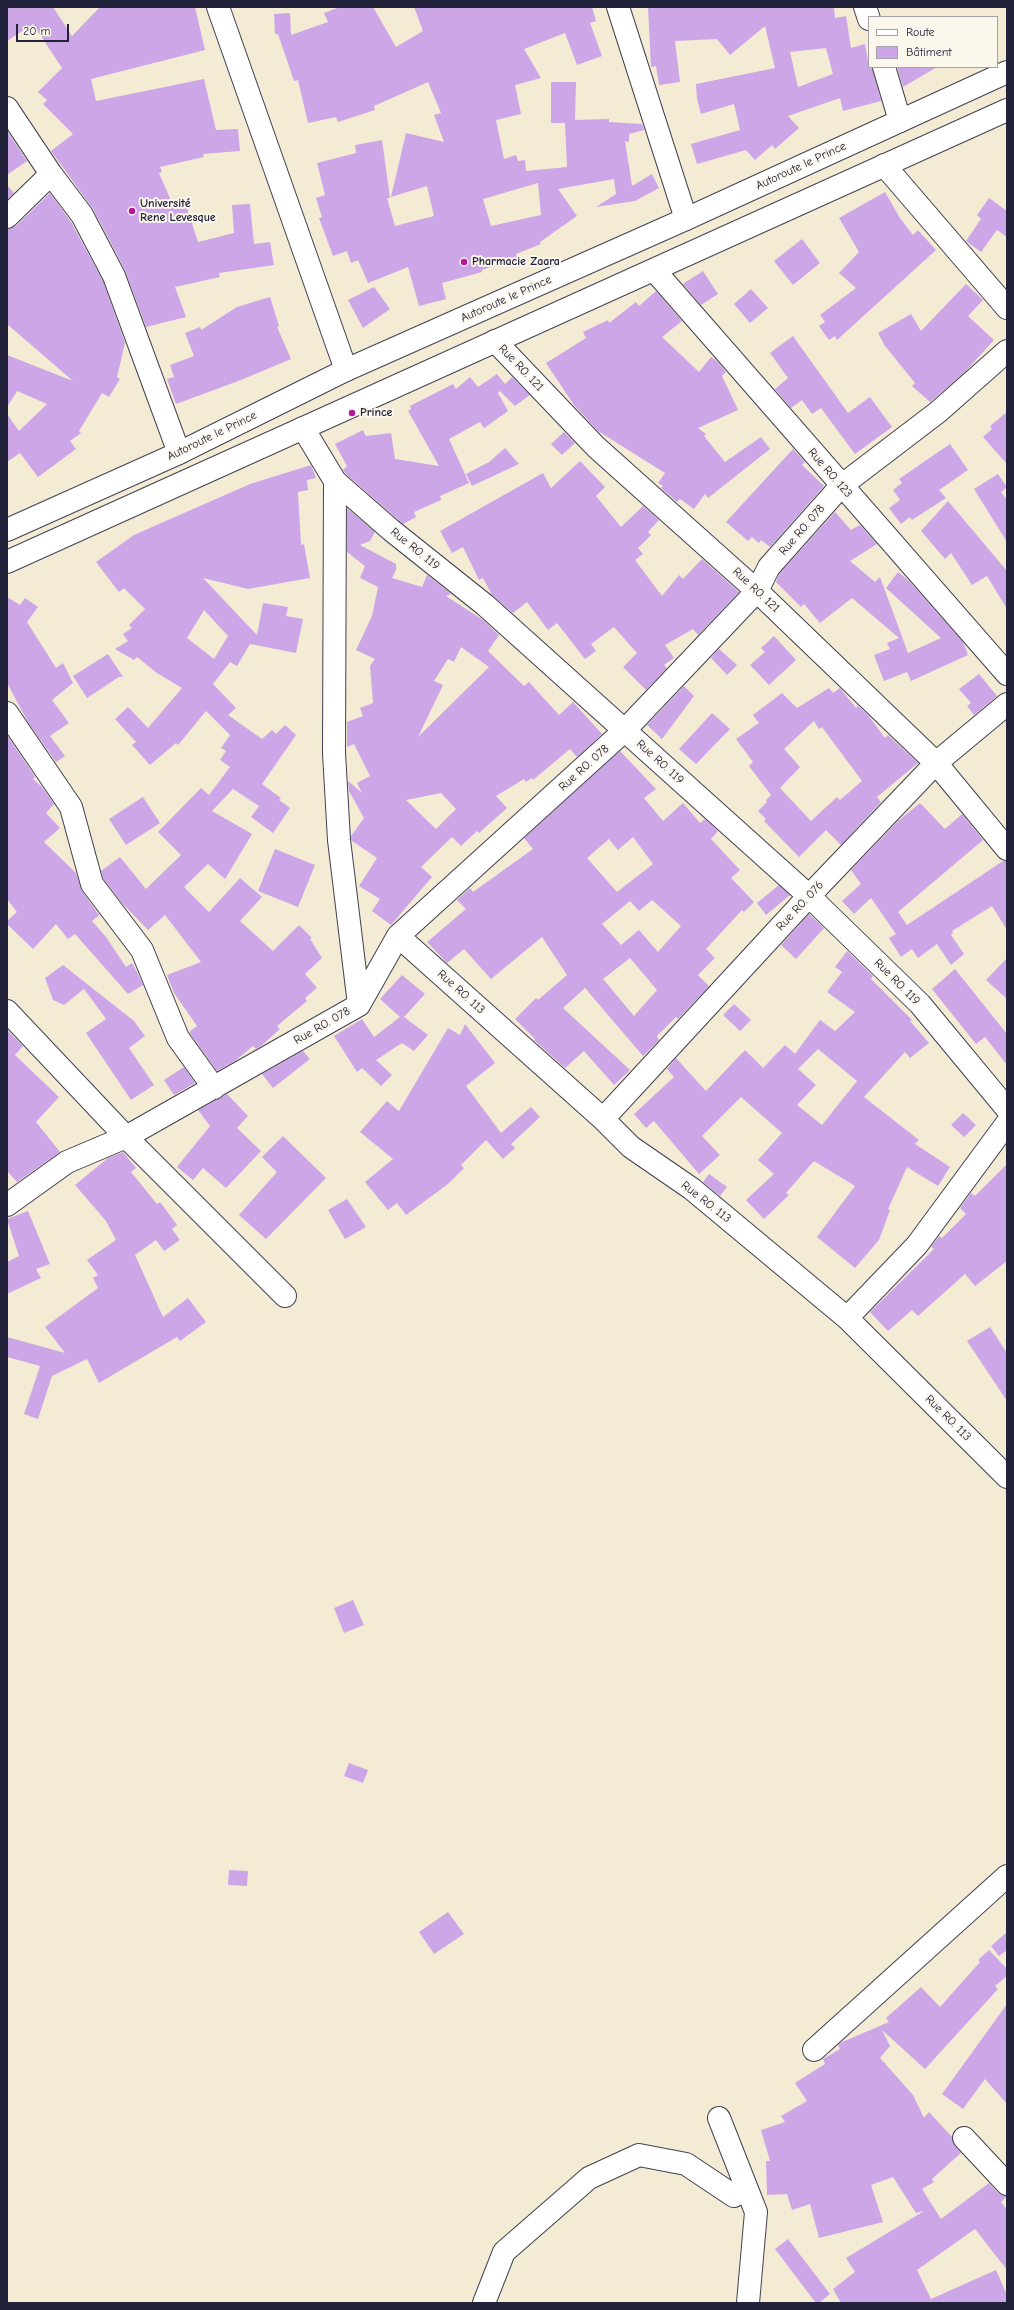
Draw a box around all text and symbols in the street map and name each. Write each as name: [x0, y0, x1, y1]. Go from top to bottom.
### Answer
scale bar: [18, 16, 71, 42]
legend: [868, 16, 998, 68]
text: 20 m: [23, 24, 51, 38]
text: Route: [906, 25, 935, 39]
text: Bâtiment: [906, 45, 952, 59]
street label: Autoroute le Prince: [754, 139, 848, 193]
place label: Université Rene Levesque: [140, 197, 216, 225]
marker: Université Rene Levesque: [127, 206, 137, 216]
place label: Pharmacie Zaara: [472, 255, 560, 269]
marker: Pharmacie Zaara: [459, 257, 469, 267]
street label: Autoroute le Prince: [458, 272, 554, 326]
street label: Rue RO. 121: [495, 342, 547, 394]
place label: Prince: [360, 406, 392, 420]
street label: Autoroute le Prince: [165, 408, 259, 464]
marker: Prince: [347, 408, 357, 418]
street label: Rue RO. 123: [805, 445, 855, 501]
street label: Rue RO. 078: [776, 502, 828, 558]
street label: Rue RO. 119: [387, 525, 443, 573]
street label: Rue RO. 121: [729, 564, 783, 616]
street label: Rue RO. 119: [633, 737, 687, 787]
street label: Rue RO. 078: [556, 742, 612, 794]
street label: Rue RO. 076: [773, 878, 827, 934]
street label: Rue RO. 119: [871, 956, 923, 1008]
street label: Rue RO. 113: [434, 967, 488, 1017]
street label: Rue RO. 078: [291, 1004, 353, 1048]
street label: Rue RO. 113: [678, 1178, 734, 1226]
street label: Rue RO. 113: [922, 1392, 974, 1444]

